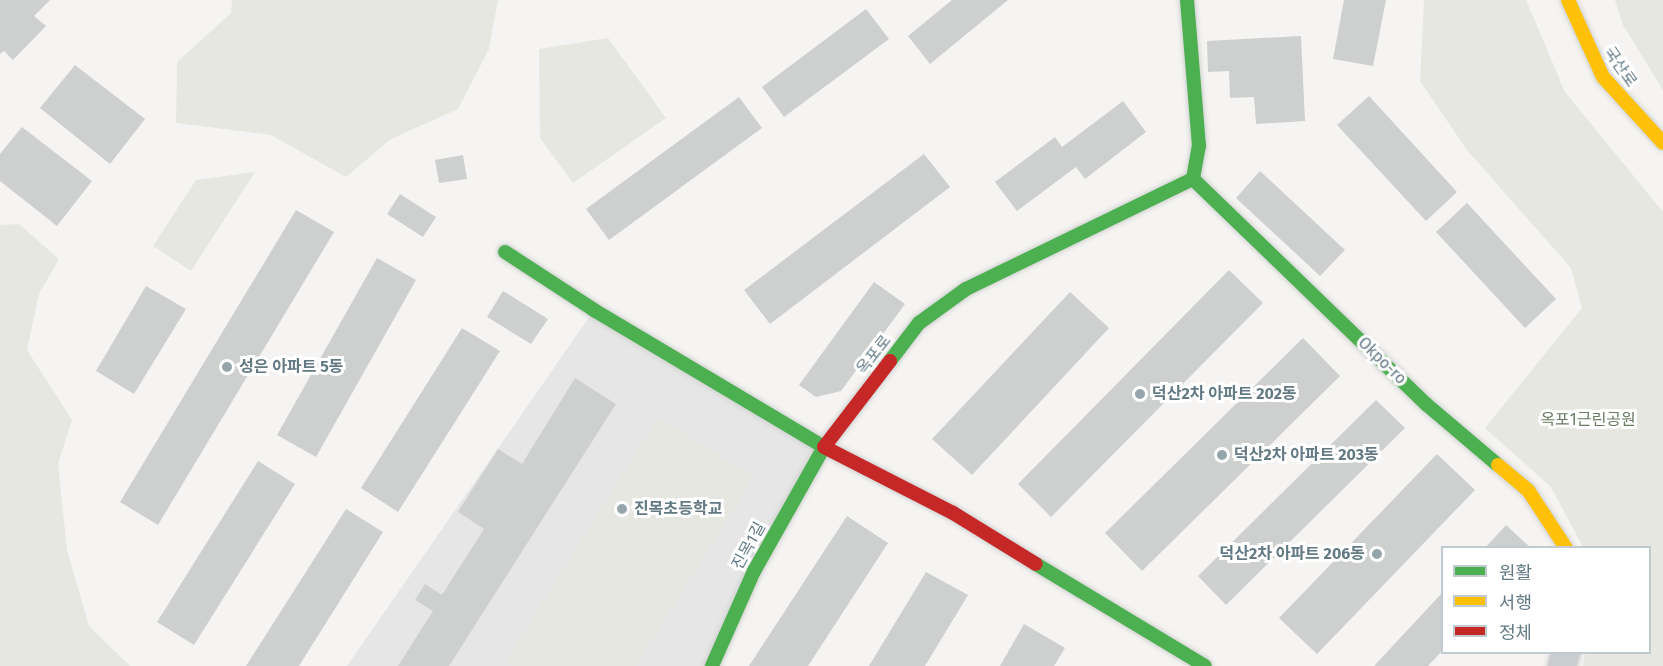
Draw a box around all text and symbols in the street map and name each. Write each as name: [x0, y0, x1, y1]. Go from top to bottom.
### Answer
street label: 국산로: [1599, 43, 1641, 91]
street label: 옥포로: [853, 332, 895, 378]
street label: Okpo-ro: [1354, 333, 1410, 389]
place label: 성은 아파트 5동: [239, 357, 343, 377]
marker: 성은 아파트 5동: [220, 360, 234, 374]
place label: 덕산2차 아파트 202동: [1152, 384, 1297, 404]
marker: 덕산2차 아파트 202동: [1133, 387, 1147, 401]
park label: 옥포1근린공원: [1540, 410, 1636, 430]
place label: 덕산2차 아파트 203동: [1234, 445, 1379, 465]
marker: 덕산2차 아파트 203동: [1215, 448, 1229, 462]
place label: 진목초등학교: [634, 499, 722, 519]
marker: 진목초등학교: [615, 502, 629, 516]
street label: 진목1길: [728, 519, 770, 573]
place label: 덕산2차 아파트 206동: [1219, 544, 1365, 564]
legend: [1441, 546, 1651, 654]
marker: 덕산2차 아파트 206동: [1370, 547, 1384, 561]
text: 원활: [1499, 562, 1532, 584]
text: 서행: [1499, 592, 1532, 614]
text: 정체: [1499, 622, 1532, 644]

